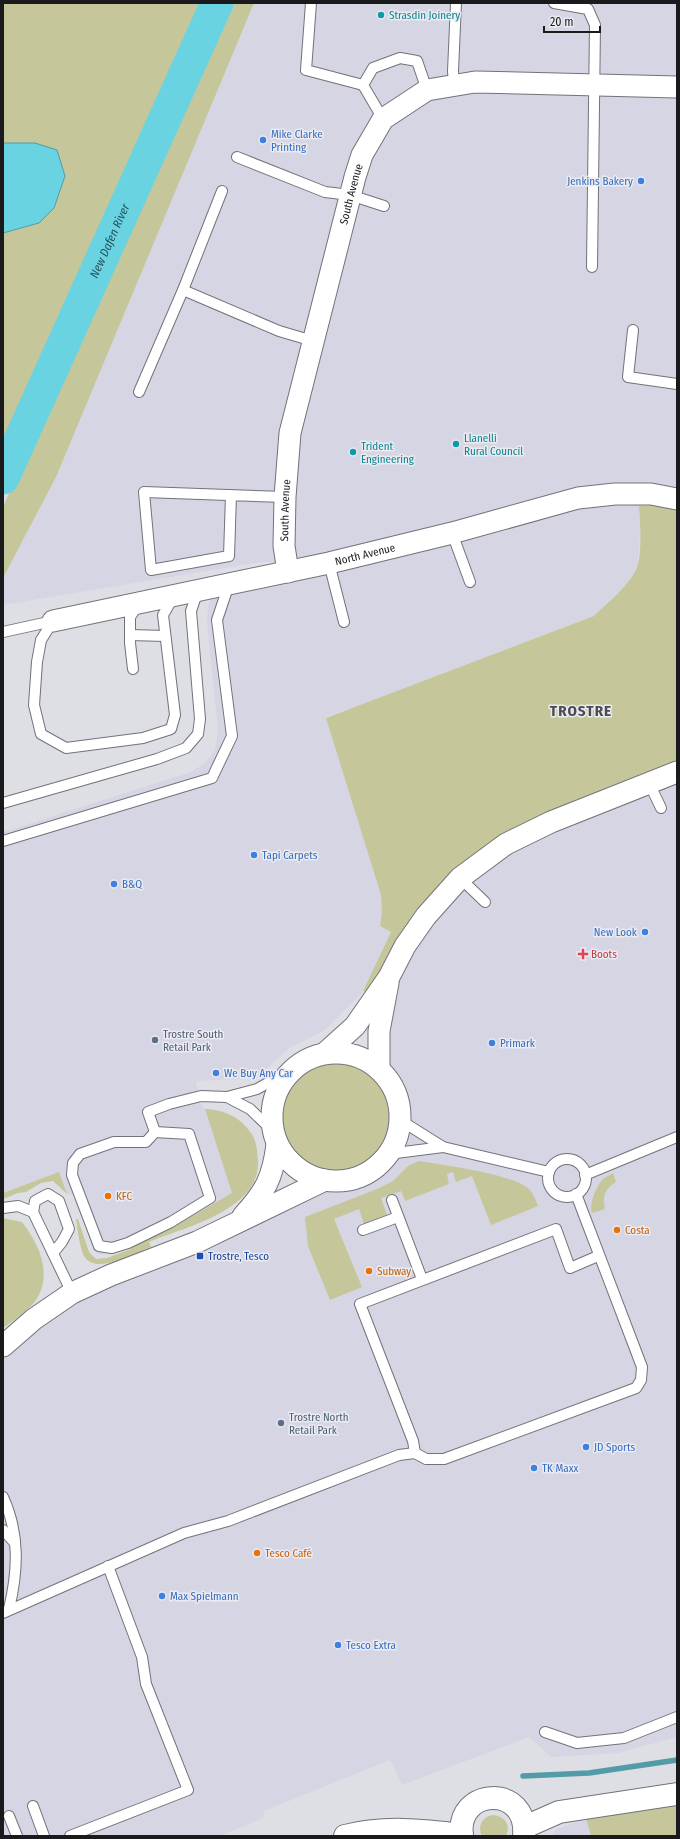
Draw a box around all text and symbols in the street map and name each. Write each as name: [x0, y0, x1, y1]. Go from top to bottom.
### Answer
scale bar: [544, 8, 600, 34]
place label: Strasdin Joinery: [389, 9, 460, 22]
marker: Strasdin Joinery: [376, 10, 386, 20]
text: 20 m: [550, 15, 574, 29]
place label: Mike Clarke Printing: [271, 128, 323, 154]
marker: Mike Clarke Printing: [258, 135, 268, 145]
street label: South Avenue: [337, 162, 365, 226]
place label: Jenkins Bakery: [567, 175, 633, 188]
marker: Jenkins Bakery: [636, 176, 646, 186]
water label: New Dafen River: [87, 201, 133, 280]
place label: Llanelli Rural Council: [464, 432, 523, 458]
marker: Llanelli Rural Council: [451, 439, 461, 449]
place label: Trident Engineering: [361, 440, 415, 466]
marker: Trident Engineering: [348, 447, 358, 457]
street label: South Avenue: [278, 479, 293, 542]
street label: North Avenue: [334, 541, 396, 568]
district label: TROSTRE: [550, 702, 612, 720]
place label: Tapi Carpets: [262, 849, 318, 862]
marker: Tapi Carpets: [249, 850, 259, 860]
place label: B&Q: [122, 878, 142, 891]
marker: B&Q: [109, 879, 119, 889]
place label: New Look: [594, 926, 638, 939]
marker: New Look: [640, 927, 650, 937]
place label: Boots: [591, 948, 617, 961]
marker: Boots: [578, 949, 588, 959]
place label: Trostre South Retail Park: [163, 1028, 223, 1054]
marker: Trostre South Retail Park: [150, 1035, 160, 1045]
place label: Primark: [500, 1037, 536, 1050]
marker: Primark: [487, 1038, 497, 1048]
place label: We Buy Any Car: [224, 1067, 293, 1080]
marker: We Buy Any Car: [211, 1068, 221, 1078]
place label: KFC: [116, 1190, 132, 1203]
marker: KFC: [103, 1191, 113, 1201]
place label: Costa: [625, 1224, 650, 1237]
marker: Costa: [612, 1225, 622, 1235]
place label: Trostre, Tesco: [208, 1250, 269, 1263]
marker: Trostre, Tesco: [195, 1251, 205, 1261]
place label: Subway: [377, 1265, 411, 1278]
marker: Subway: [364, 1266, 374, 1276]
place label: Trostre North Retail Park: [289, 1411, 349, 1437]
marker: Trostre North Retail Park: [276, 1418, 286, 1428]
place label: JD Sports: [594, 1441, 636, 1454]
marker: JD Sports: [581, 1442, 591, 1452]
place label: TK Maxx: [542, 1462, 579, 1475]
marker: TK Maxx: [529, 1463, 539, 1473]
place label: Tesco Café: [265, 1547, 312, 1560]
marker: Tesco Café: [252, 1548, 262, 1558]
place label: Max Spielmann: [170, 1590, 238, 1603]
marker: Max Spielmann: [157, 1591, 167, 1601]
place label: Tesco Extra: [346, 1639, 396, 1652]
marker: Tesco Extra: [333, 1640, 343, 1650]

